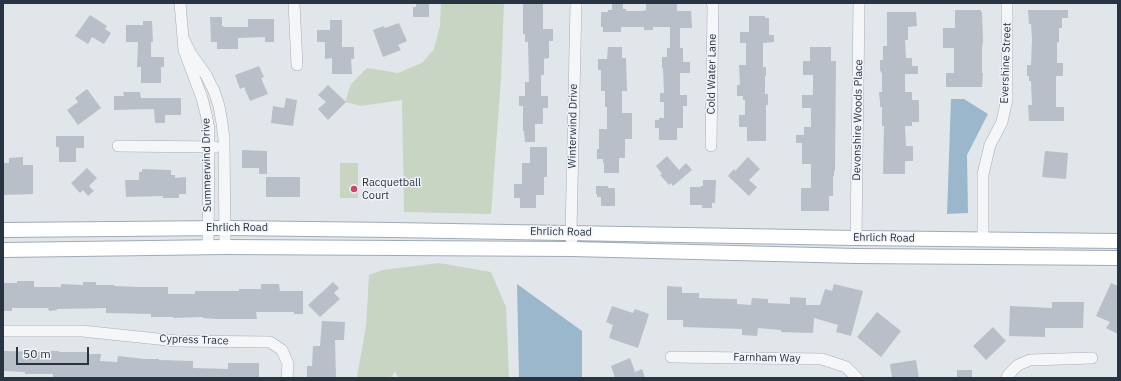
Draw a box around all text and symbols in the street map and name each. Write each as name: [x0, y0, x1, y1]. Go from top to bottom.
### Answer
street label: Evershine Street: [998, 22, 1014, 104]
street label: Cold Water Lane: [705, 34, 719, 114]
street label: Devonshire Woods Place: [850, 59, 866, 181]
street label: Winterwind Drive: [566, 84, 580, 168]
street label: Summerwind Drive: [200, 118, 214, 212]
place label: Racquetball Court: [362, 176, 421, 202]
marker: Racquetball Court: [349, 184, 359, 194]
street label: Ehrlich Road: [206, 221, 268, 235]
street label: Ehrlich Road: [530, 225, 592, 239]
street label: Ehrlich Road: [853, 231, 915, 245]
street label: Cypress Trace: [159, 332, 229, 348]
scale bar: [18, 339, 91, 365]
text: 50 m: [23, 346, 51, 361]
street label: Farnham Way: [733, 351, 801, 365]

